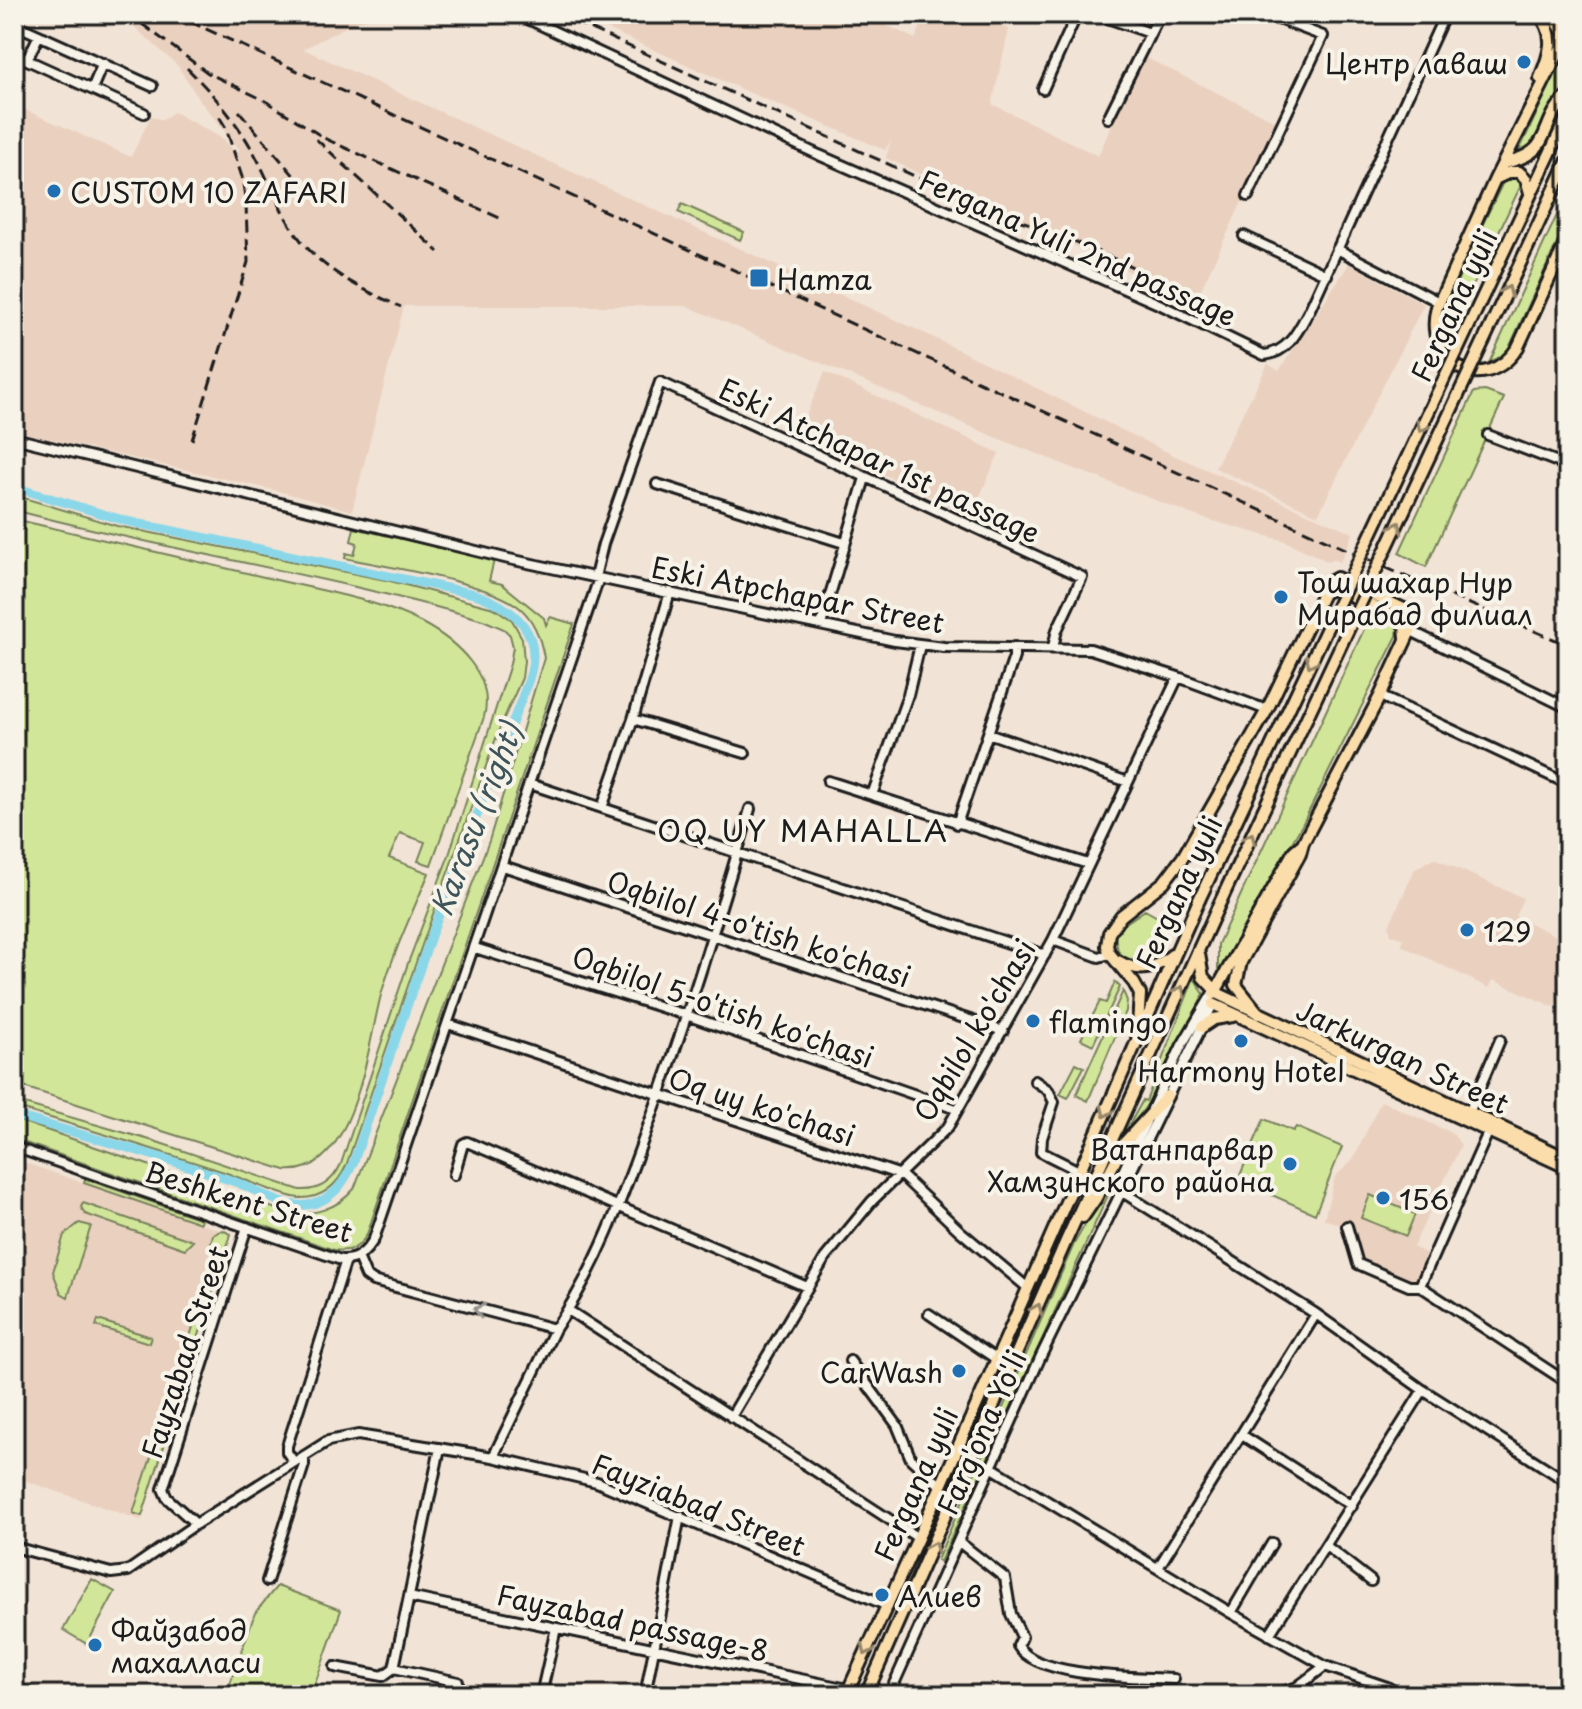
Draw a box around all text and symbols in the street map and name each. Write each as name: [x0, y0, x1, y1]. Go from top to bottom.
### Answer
place label: Центр лаваш: [1325, 41, 1508, 84]
marker: Центр лаваш: [1515, 53, 1533, 71]
street label: Fergana Yuli 2nd passage: [912, 158, 1244, 336]
place label: CUSTOM 10 ZAFARI: [70, 170, 347, 213]
marker: CUSTOM 10 ZAFARI: [45, 182, 63, 200]
street label: Fergana yuli: [1399, 221, 1507, 389]
place label: Hamza: [777, 257, 872, 300]
marker: Hamza: [748, 267, 770, 289]
one-way arrow: [1497, 285, 1513, 300]
street label: Eski Atchapar 1st passage: [712, 367, 1048, 553]
one-way arrow: [1416, 419, 1432, 433]
one-way arrow: [1387, 520, 1403, 535]
street label: Eski Atpchapar Street: [648, 545, 948, 643]
place label: Тош шахар Нур Мирабад филиал: [1297, 560, 1532, 635]
marker: Тош шахар Нур Мирабад филиал: [1272, 588, 1290, 606]
one-way arrow: [1305, 654, 1321, 669]
water label: Karasu (right): [418, 714, 533, 922]
district label: OQ UY MAHALLA: [657, 807, 949, 852]
street label: Fergana yuli: [1124, 808, 1232, 976]
one-way arrow: [1241, 832, 1257, 846]
street label: Oqbilol 4-o'tish ko'chasi: [602, 859, 916, 997]
place label: 129: [1483, 909, 1531, 952]
marker: 129: [1458, 921, 1476, 939]
street label: Oqbilol ko'chasi: [903, 931, 1045, 1129]
street label: Oqbilol 5-o'tish ko'chasi: [566, 934, 880, 1078]
one-way arrow: [1170, 985, 1186, 999]
street label: Jarkurgan Street: [1289, 988, 1517, 1124]
place label: flamingo: [1049, 1000, 1167, 1043]
marker: flamingo: [1024, 1012, 1042, 1030]
marker: Harmony Hotel: [1232, 1032, 1250, 1050]
place label: Harmony Hotel: [1138, 1049, 1344, 1092]
street label: Oq uy ko'chasi: [663, 1056, 861, 1156]
one-way arrow: [1099, 1104, 1115, 1118]
place label: Ватанпарвар Хамзинского района: [987, 1127, 1275, 1202]
street label: Beshkent Street: [140, 1149, 358, 1253]
marker: Ватанпарвар Хамзинского района: [1281, 1155, 1299, 1173]
place label: 156: [1399, 1177, 1449, 1220]
marker: 156: [1374, 1189, 1392, 1207]
street label: Fayzabad Street: [129, 1240, 239, 1464]
one-way arrow: [473, 1302, 487, 1319]
one-way arrow: [1027, 1303, 1043, 1317]
street label: Farg'ona Yo'li: [925, 1343, 1037, 1521]
place label: CarWash: [820, 1350, 943, 1393]
marker: CarWash: [950, 1362, 968, 1380]
street label: Fergana yuli: [862, 1400, 968, 1568]
street label: Fayziabad Street: [586, 1442, 812, 1566]
one-way arrow: [923, 1541, 939, 1556]
street label: Fayzabad passage-8: [493, 1572, 773, 1672]
place label: Алиев: [898, 1574, 982, 1617]
marker: Алиев: [873, 1586, 891, 1604]
place label: Файзабод махалласи: [111, 1608, 262, 1683]
marker: Файзабод махалласи: [86, 1636, 104, 1654]
one-way arrow: [861, 1642, 877, 1657]

